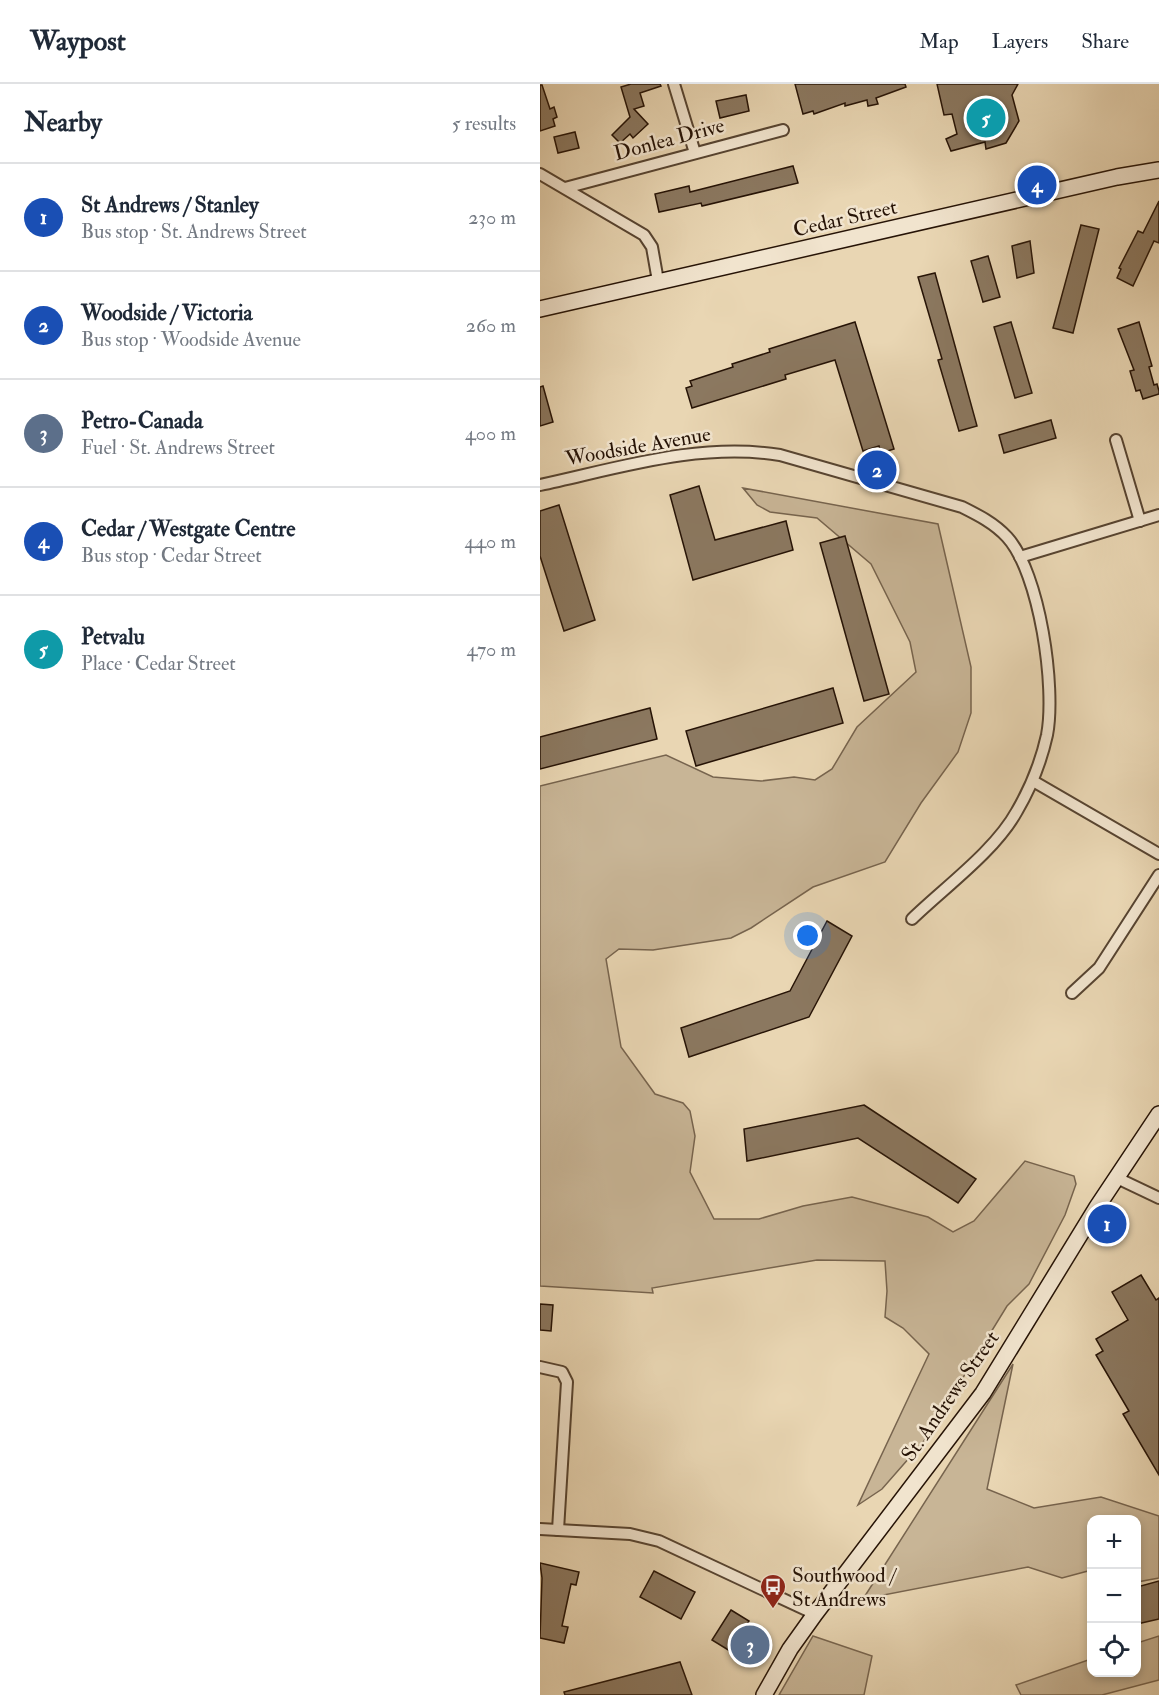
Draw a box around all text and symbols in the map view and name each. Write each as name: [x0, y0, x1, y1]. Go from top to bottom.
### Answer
text: Waypost: [30, 24, 126, 59]
text: Map: [919, 28, 959, 55]
text: Layers: [992, 28, 1048, 55]
text: Share: [1081, 28, 1129, 55]
pin: 5: [966, 96, 1006, 141]
text: Nearby: [24, 107, 102, 139]
text: 5 results: [452, 111, 516, 136]
street label: Donlea Drive: [611, 112, 728, 167]
pin: 4: [1018, 162, 1056, 208]
text: St Andrews / Stanley: [81, 191, 259, 219]
street label: Cedar Street: [790, 193, 900, 244]
text: 1: [40, 205, 47, 230]
text: 230 m: [468, 205, 516, 230]
text: Bus stop · St. Andrews Street: [81, 219, 307, 244]
text: Woodside / Victoria: [81, 299, 253, 327]
text: 2: [38, 313, 49, 338]
text: 260 m: [466, 313, 516, 338]
text: Bus stop · Woodside Avenue: [81, 327, 301, 352]
text: Petro-Canada: [81, 407, 203, 435]
street label: Woodside Avenue: [562, 420, 713, 473]
text: 3: [40, 421, 47, 446]
text: 400 m: [465, 421, 516, 446]
text: Fuel · St. Andrews Street: [81, 435, 275, 460]
pin: 2: [858, 448, 896, 492]
text: Cedar / Westgate Centre: [81, 515, 295, 543]
text: 4: [38, 529, 49, 554]
text: 440 m: [464, 529, 516, 554]
text: Bus stop · Cedar Street: [81, 543, 262, 568]
text: Petvalu: [81, 623, 145, 651]
text: 5: [39, 637, 48, 662]
text: 470 m: [467, 637, 516, 662]
text: Place · Cedar Street: [81, 651, 236, 676]
your location: [793, 921, 822, 950]
pin: 1: [1088, 1202, 1126, 1246]
street label: St. Andrews Street: [895, 1326, 1005, 1467]
map controls: [1087, 1515, 1141, 1677]
button: +: [1087, 1515, 1141, 1569]
place label: Southwood / St Andrews: [792, 1562, 898, 1613]
button: −: [1087, 1569, 1141, 1623]
bus stop icon: Southwood / St Andrews: [758, 1572, 788, 1610]
pin: 3: [730, 1622, 770, 1668]
button: locate: [1087, 1623, 1141, 1677]

